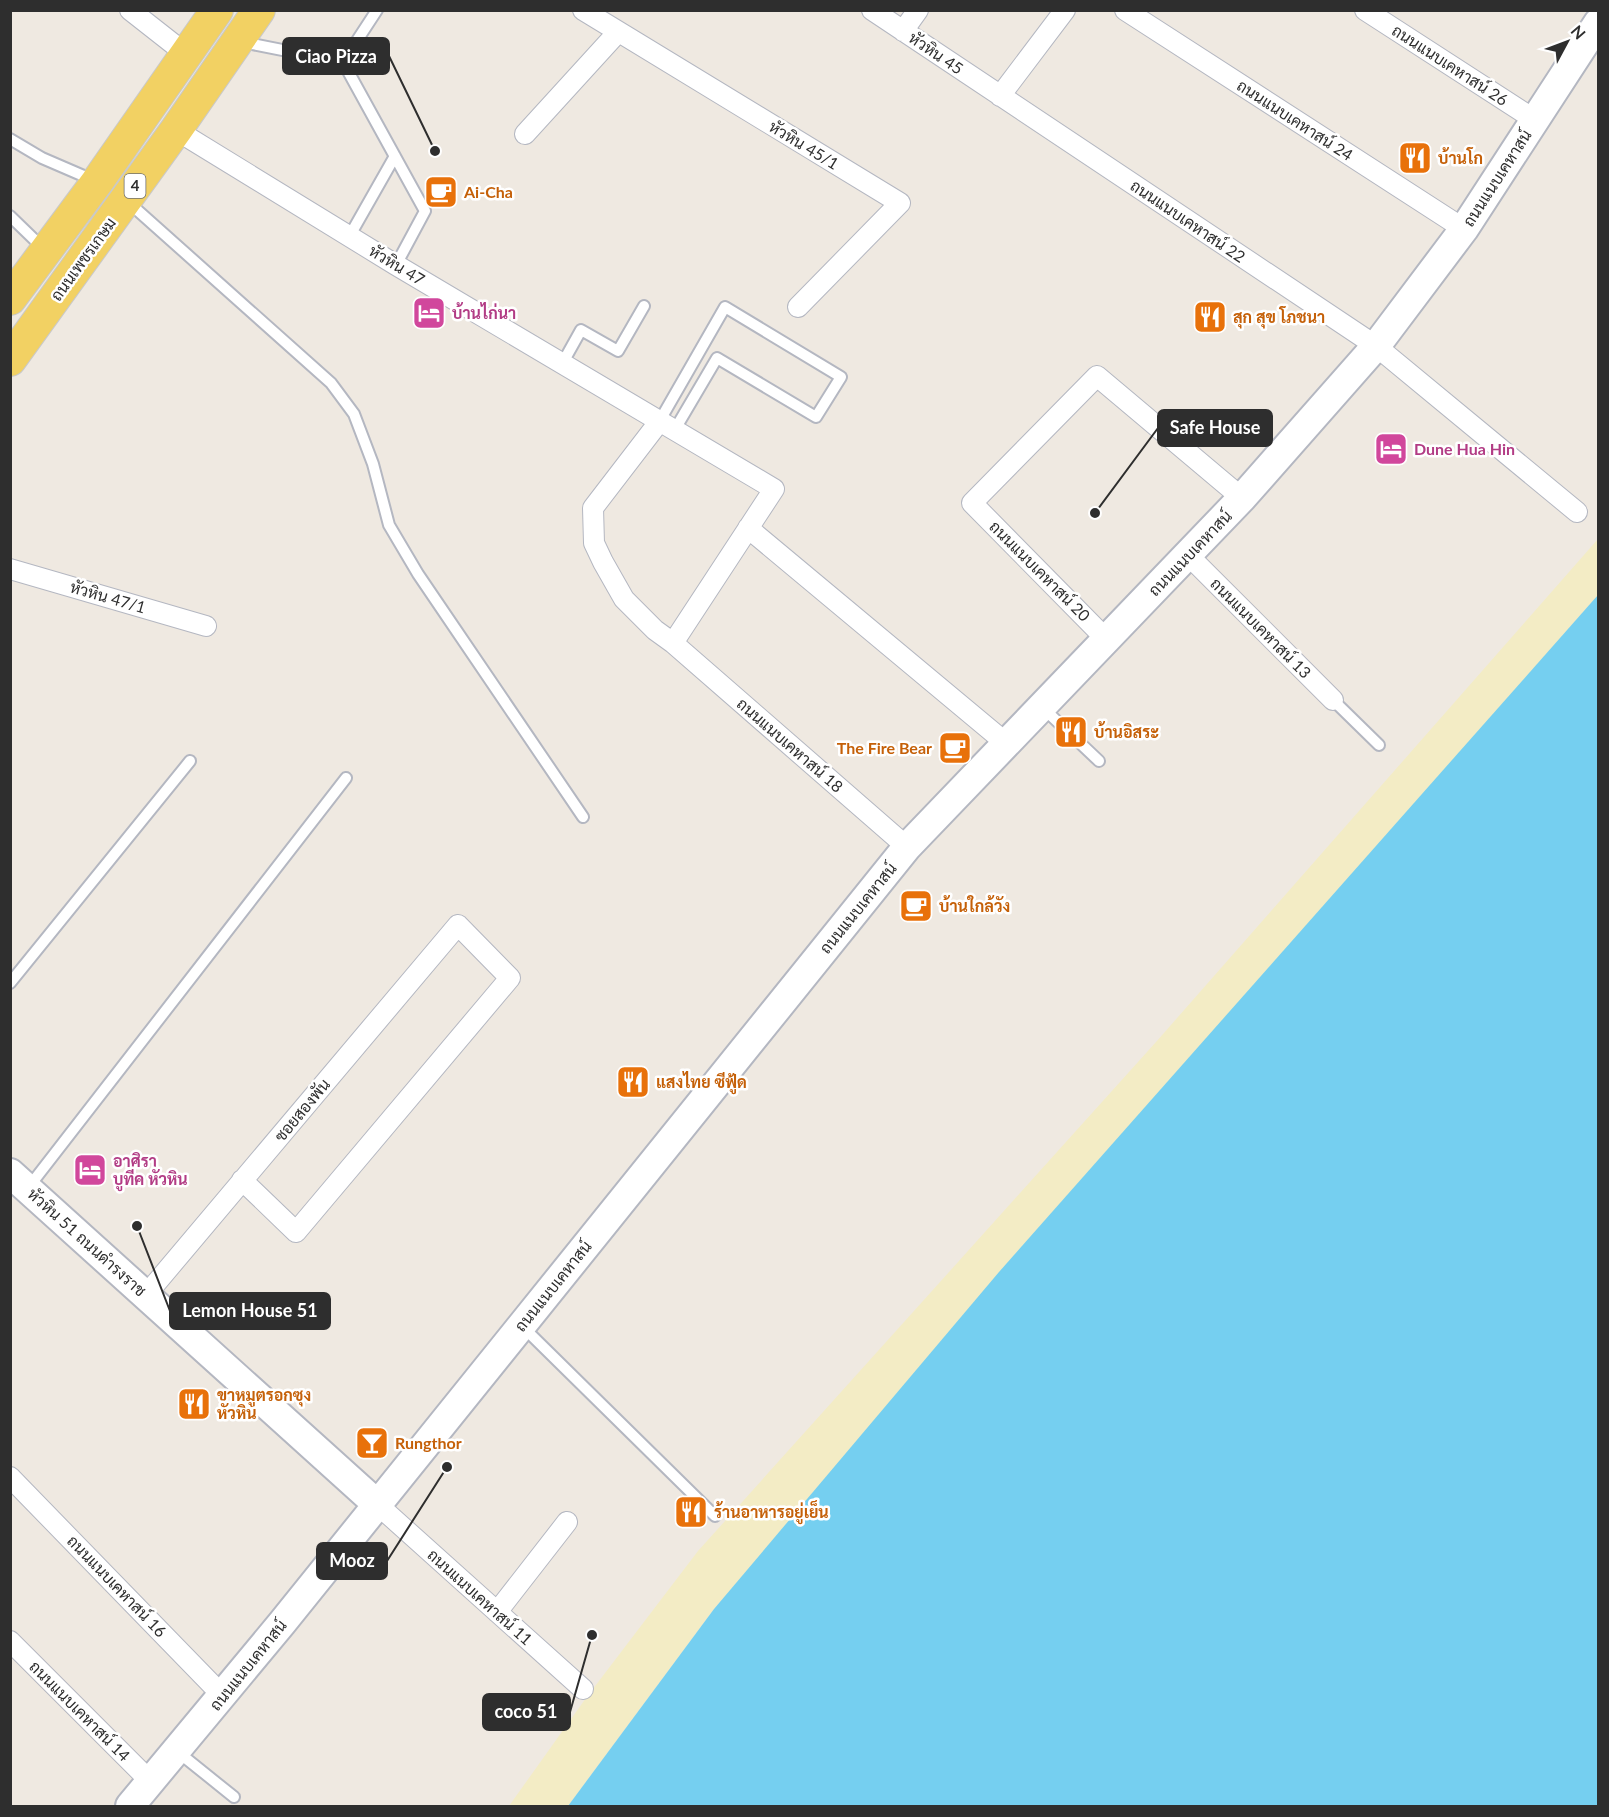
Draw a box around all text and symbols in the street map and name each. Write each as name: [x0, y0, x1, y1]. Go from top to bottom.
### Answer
north arrow: [1537, 12, 1597, 72]
street label: ถนนแนบเคหาสน์ 26: [1389, 18, 1513, 109]
text: N: [1567, 21, 1590, 43]
street label: หัวหิน 45: [906, 28, 967, 78]
callout: Ciao Pizza: [283, 38, 389, 74]
text: Ciao Pizza: [295, 45, 377, 67]
street label: ถนนแนบเคหาสน์ 24: [1234, 73, 1358, 164]
street label: หัวหิน 45/1: [766, 116, 843, 173]
street label: ถนนแนบเคหาสน์: [1457, 125, 1535, 230]
restaurant icon: บ้านโก: [1397, 140, 1433, 176]
place label: บ้านโก: [1438, 147, 1483, 167]
road number: 4: [124, 174, 146, 198]
cafe icon: Ai-Cha: [423, 174, 459, 210]
street label: ถนนแนบเคหาสน์ 22: [1127, 174, 1250, 266]
place label: Ai-Cha: [463, 182, 513, 201]
street label: ถนนเพชรเกษม: [46, 213, 119, 304]
street label: หัวหิน 47: [366, 241, 428, 289]
hotel icon: บ้านไก่นา: [411, 295, 447, 331]
restaurant icon: สุก สุข โภชนา: [1192, 299, 1228, 335]
place label: บ้านไก่นา: [452, 302, 516, 322]
place label: สุก สุข โภชนา: [1233, 306, 1325, 329]
callout: Safe House: [1158, 410, 1272, 446]
text: Safe House: [1170, 416, 1261, 438]
hotel icon: Dune Hua Hin: [1373, 431, 1409, 467]
place label: Dune Hua Hin: [1414, 439, 1515, 458]
street label: ถนนแนบเคหาสน์: [1143, 505, 1235, 599]
street label: ถนนแนบเคหาสน์ 20: [986, 515, 1096, 625]
street label: ถนนแนบเคหาสน์ 13: [1207, 572, 1317, 682]
street label: หัวหิน 47/1: [68, 577, 148, 616]
street label: ถนนแนบเคหาสน์ 18: [733, 692, 848, 796]
restaurant icon: บ้านอิสระ: [1053, 714, 1089, 750]
place label: บ้านอิสระ: [1094, 721, 1159, 741]
cafe icon: The Fire Bear: [937, 730, 973, 766]
place label: The Fire Bear: [837, 738, 932, 757]
street label: ถนนแนบเคหาสน์: [814, 857, 900, 957]
cafe icon: บ้านใกล้วัง: [898, 888, 934, 924]
place label: บ้านใกล้วัง: [939, 895, 1010, 915]
restaurant icon: แสงไทย ซีฟู้ด: [615, 1064, 651, 1100]
place label: แสงไทย ซีฟู้ด: [656, 1071, 747, 1095]
street label: ซอยสองพัน: [270, 1074, 333, 1145]
place label: อาศิรา บูทีค หัวหิน: [113, 1151, 188, 1192]
hotel icon: อาศิรา บูทีค หัวหิน: [72, 1152, 108, 1188]
street label: หัวหิน 51 ถนนดำรงราช: [24, 1184, 150, 1300]
street label: ถนนแนบเคหาสน์: [509, 1235, 595, 1335]
callout: Lemon House 51: [170, 1293, 330, 1329]
text: Lemon House 51: [182, 1299, 318, 1321]
place label: ขาหมูตรอกซุง หัวหิน: [217, 1385, 311, 1422]
restaurant icon: ขาหมูตรอกซุง หัวหิน: [176, 1386, 212, 1422]
bar icon: Rungthor: [354, 1425, 390, 1461]
place label: Rungthor: [395, 1433, 462, 1452]
restaurant icon: ร้านอาหารอยู่เย็น: [673, 1494, 709, 1530]
place label: ร้านอาหารอยู่เย็น: [714, 1499, 829, 1525]
street label: ถนนแนบเคหาสน์ 16: [64, 1529, 172, 1640]
callout: Mooz: [317, 1543, 387, 1579]
street label: ถนนแนบเคหาสน์ 11: [424, 1543, 538, 1649]
text: Mooz: [329, 1549, 375, 1571]
street label: ถนนแนบเคหาสน์: [204, 1614, 290, 1714]
street label: ถนนแนบเคหาสน์ 14: [26, 1655, 136, 1765]
callout: coco 51: [483, 1694, 570, 1730]
text: coco 51: [495, 1700, 557, 1722]

